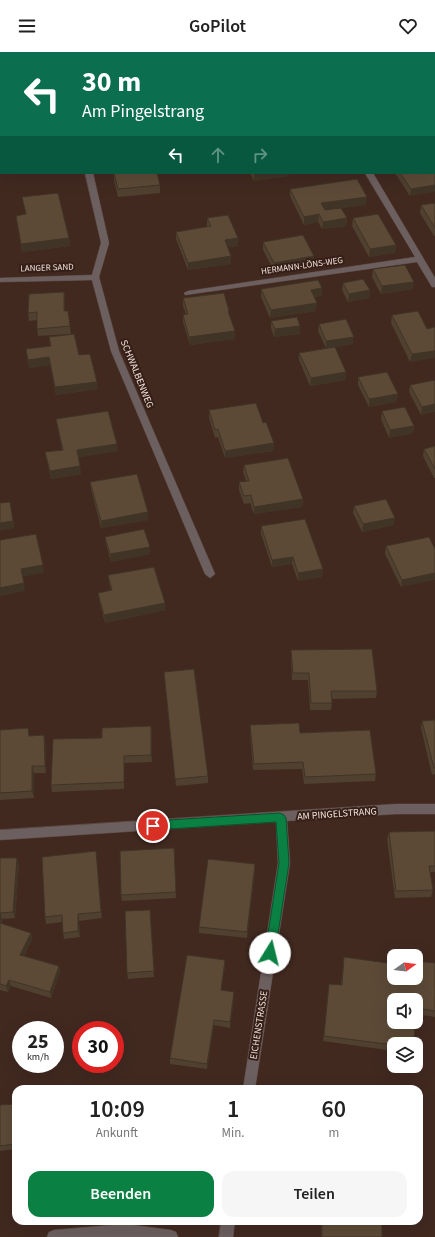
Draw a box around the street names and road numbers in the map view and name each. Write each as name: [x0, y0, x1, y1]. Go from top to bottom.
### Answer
street label: HERMANN-LÖNS-WEG: [260, 254, 344, 278]
street label: LANGER SAND: [20, 261, 74, 275]
street label: SCHWALBENWEG: [117, 338, 157, 410]
street label: AM PINGELSTRANG: [297, 804, 377, 824]
street label: EICHENSTRASSE: [247, 990, 271, 1060]

